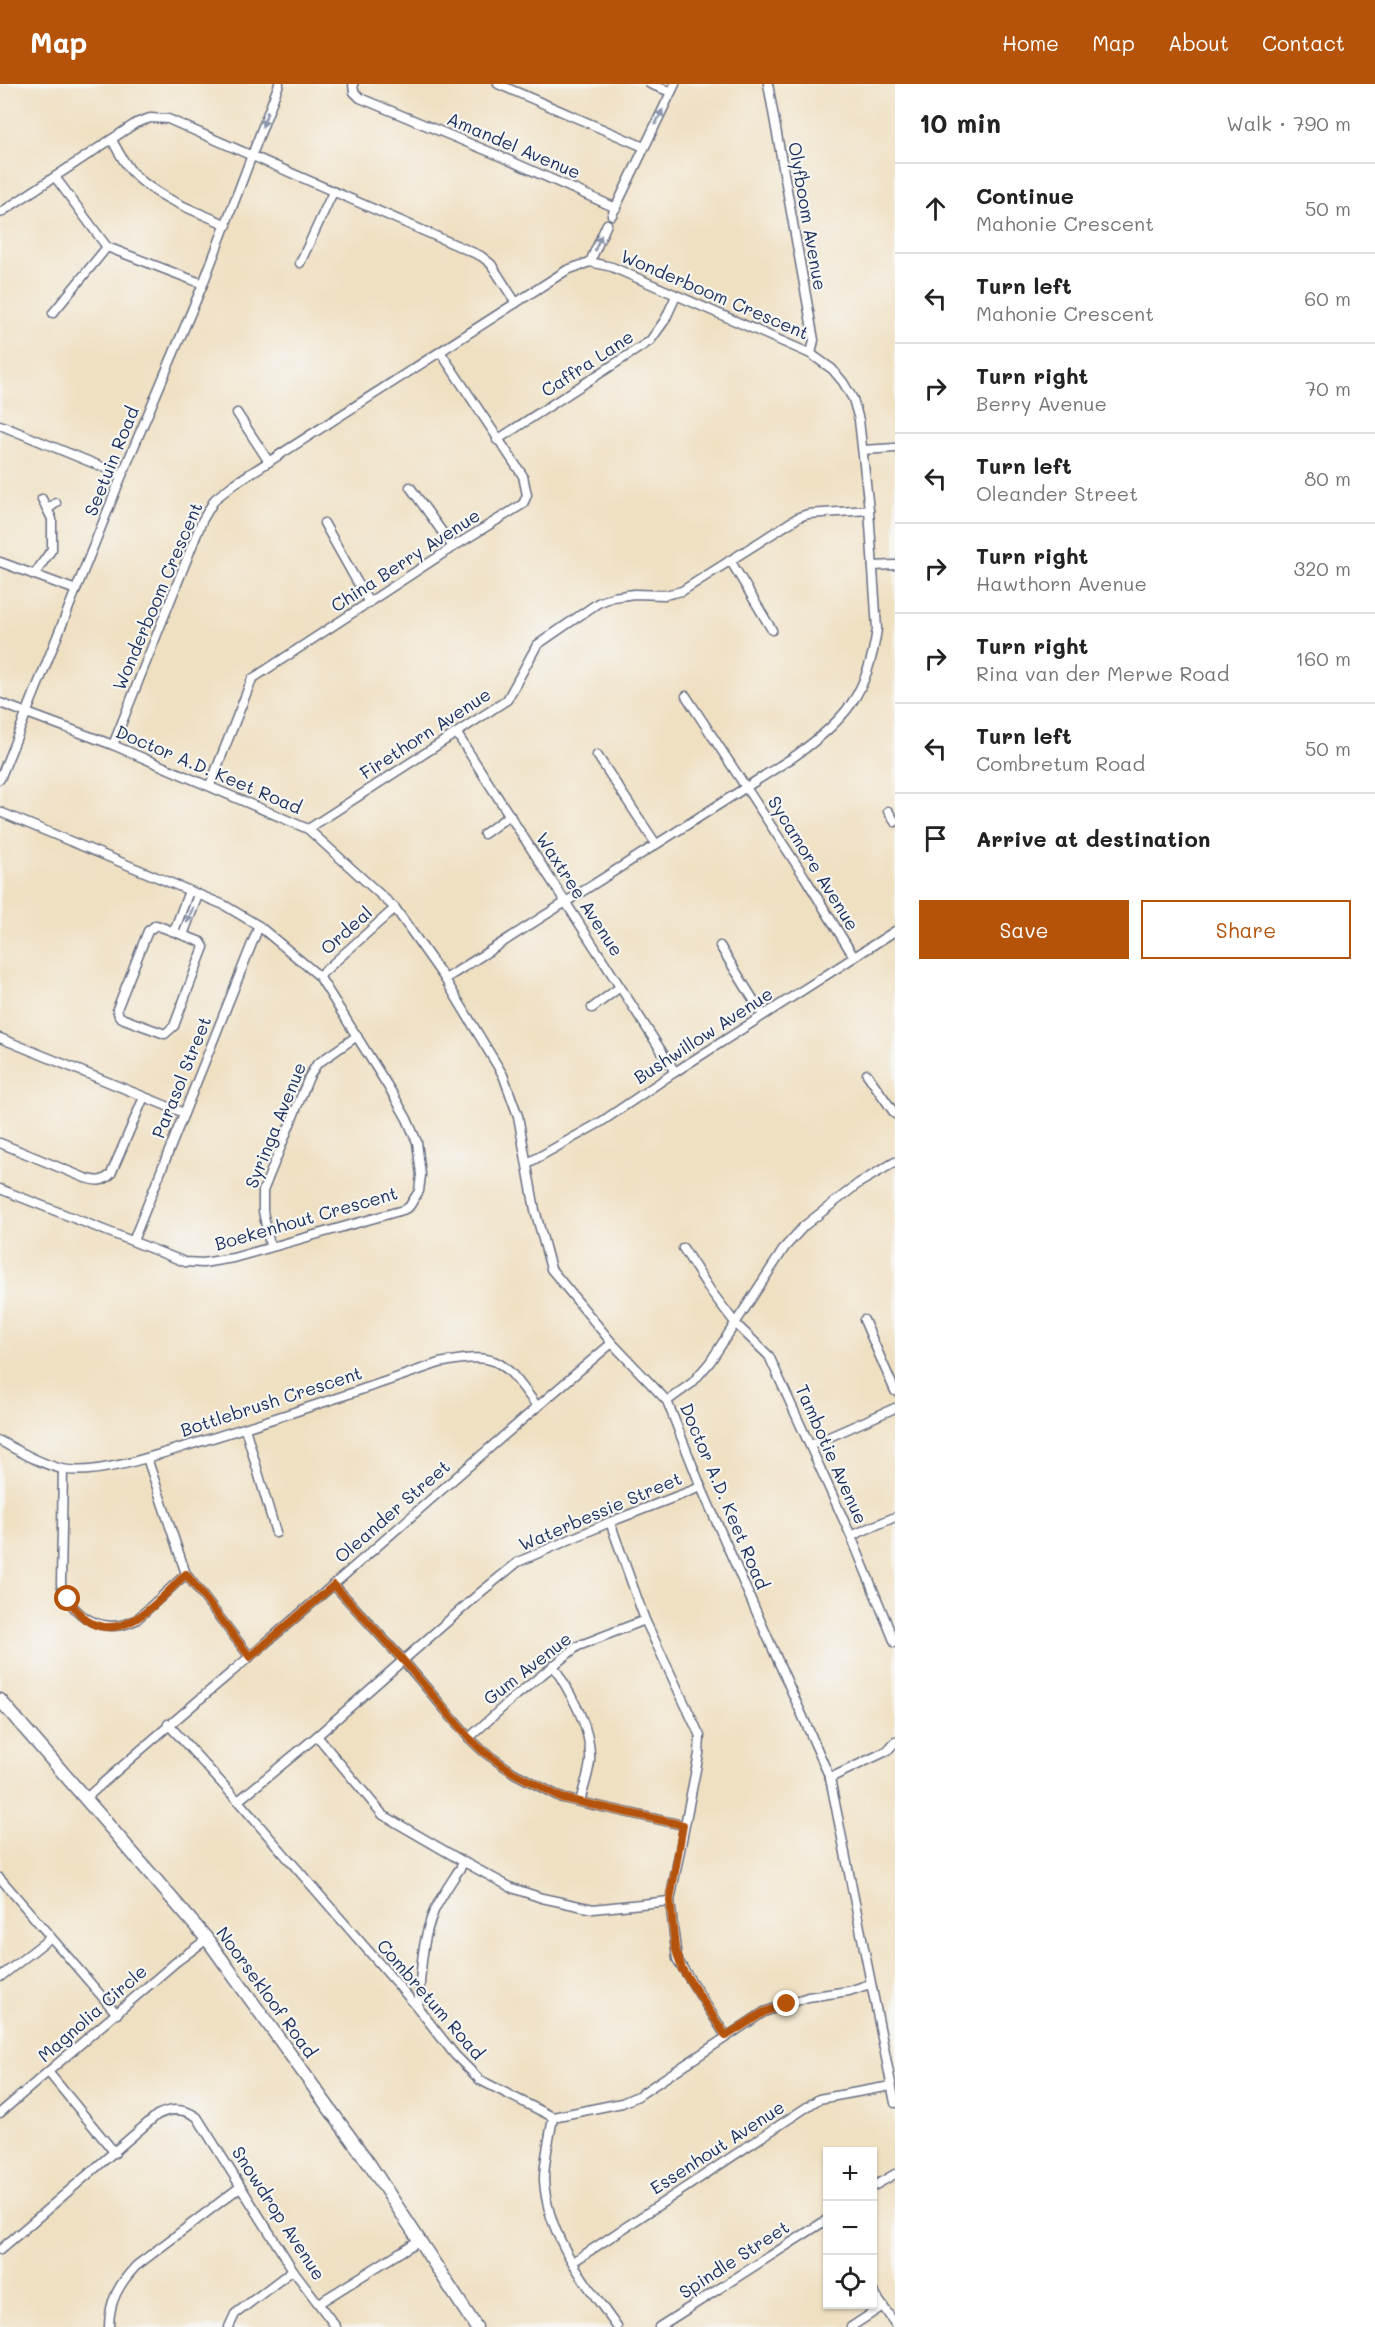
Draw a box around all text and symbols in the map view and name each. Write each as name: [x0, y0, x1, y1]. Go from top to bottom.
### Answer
text: Map: [30, 24, 87, 60]
text: Home: [1002, 29, 1059, 56]
text: Map: [1092, 29, 1135, 56]
text: About: [1168, 29, 1229, 56]
text: Contact: [1262, 29, 1345, 56]
street label: Amandel Avenue: [443, 106, 585, 184]
text: 10 min: [919, 106, 1001, 140]
one-way arrow: [653, 108, 663, 126]
one-way arrow: [260, 110, 270, 128]
text: Walk · 790 m: [1226, 110, 1351, 136]
street label: Olyfboom Avenue: [783, 140, 833, 292]
text: Continue: [976, 181, 1074, 210]
icon: ahead: [919, 192, 952, 225]
text: 50 m: [1305, 195, 1351, 221]
text: Mahonie Crescent: [976, 210, 1154, 236]
one-way arrow: [593, 234, 603, 252]
street label: Wonderboom Crescent: [617, 243, 813, 345]
text: Turn left: [976, 271, 1072, 300]
icon: left: [919, 282, 952, 315]
text: 60 m: [1304, 285, 1351, 311]
text: Mahonie Crescent: [976, 300, 1154, 326]
street label: Caffra Lane: [536, 324, 638, 402]
text: Turn right: [976, 361, 1088, 390]
icon: right: [919, 372, 952, 405]
text: 70 m: [1305, 375, 1351, 401]
text: Berry Avenue: [976, 390, 1107, 416]
street label: Seetuin Road: [78, 403, 144, 519]
text: Turn left: [976, 451, 1072, 480]
icon: left: [919, 462, 952, 495]
text: 80 m: [1304, 465, 1351, 491]
text: Oleander Street: [976, 480, 1138, 506]
street label: Wonderboom Crescent: [106, 498, 208, 694]
street label: China Berry Avenue: [326, 503, 484, 617]
text: Turn right: [976, 541, 1088, 570]
icon: right: [919, 552, 952, 585]
text: 320 m: [1293, 555, 1351, 581]
text: Hawthorn Avenue: [976, 570, 1147, 596]
text: Turn right: [976, 631, 1088, 660]
icon: right: [919, 642, 952, 675]
text: 160 m: [1295, 645, 1351, 671]
text: Rina van der Merwe Road: [976, 660, 1229, 686]
street label: Firethorn Avenue: [355, 682, 495, 784]
street label: Doctor A.D. Keet Road: [112, 719, 306, 819]
text: Turn left: [976, 721, 1072, 750]
icon: left: [919, 732, 952, 765]
text: 50 m: [1305, 735, 1351, 761]
text: Combretum Road: [976, 750, 1145, 776]
street label: Sycamore Avenue: [763, 791, 865, 935]
icon: arrive: [919, 822, 952, 855]
text: Arrive at destination: [976, 824, 1211, 853]
street label: Waxtree Avenue: [531, 827, 629, 961]
street label: Ordeal: [315, 900, 377, 960]
button: Save: [919, 900, 1129, 959]
button: Share: [1141, 900, 1351, 959]
one-way arrow: [185, 906, 195, 924]
street label: Bushwillow Avenue: [629, 981, 777, 1089]
street label: Parasol Street: [146, 1012, 216, 1142]
street label: Syringa Avenue: [239, 1058, 311, 1192]
street label: Boekenhout Crescent: [212, 1180, 400, 1256]
street label: Bottlebrush Crescent: [177, 1360, 365, 1442]
street label: Tambotie Avenue: [790, 1380, 874, 1528]
street label: Doctor A.D. Keet Road: [675, 1399, 775, 1593]
street label: Oleander Street: [329, 1454, 455, 1568]
street label: Waterbessie Street: [515, 1466, 685, 1556]
route start: [54, 1585, 80, 1611]
street label: Gum Avenue: [478, 1626, 576, 1710]
street label: Noorsekloof Road: [211, 1922, 323, 2062]
street label: Combretum Road: [372, 1934, 490, 2064]
street label: Magnolia Circle: [32, 1959, 152, 2067]
route end: [773, 1990, 799, 2016]
street label: Essenhout Avenue: [645, 2095, 789, 2199]
street label: Snowdrop Avenue: [227, 2141, 331, 2285]
map controls: [823, 2147, 877, 2309]
button: +: [823, 2147, 877, 2201]
button: −: [823, 2201, 877, 2255]
street label: Spindle Street: [674, 2214, 794, 2304]
button: locate: [823, 2255, 877, 2309]

